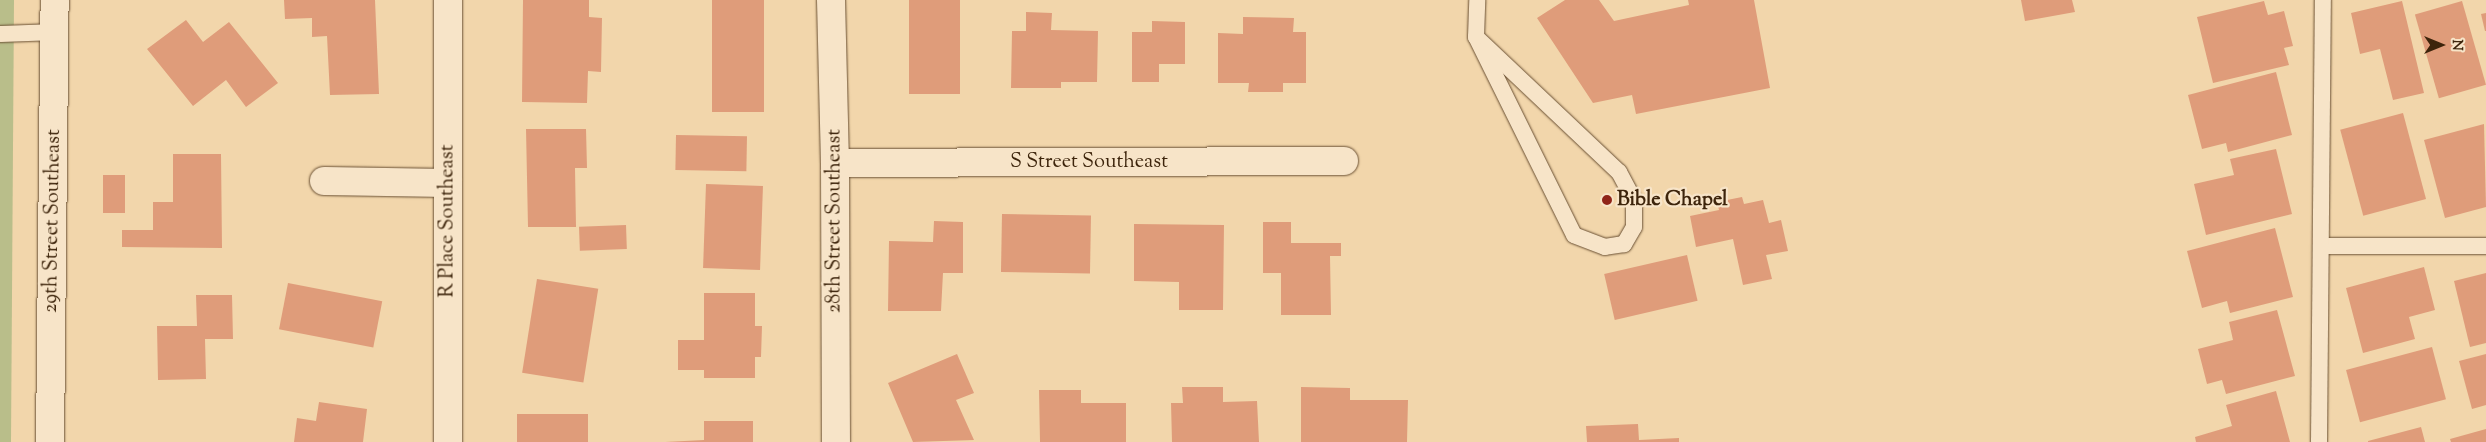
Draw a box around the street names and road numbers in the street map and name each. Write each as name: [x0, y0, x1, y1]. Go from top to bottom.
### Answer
street label: 29th Street Southeast: [39, 129, 67, 313]
street label: 28th Street Southeast: [823, 129, 847, 313]
street label: R Place Southeast: [436, 144, 460, 298]
street label: S Street Southeast: [1010, 150, 1168, 174]

